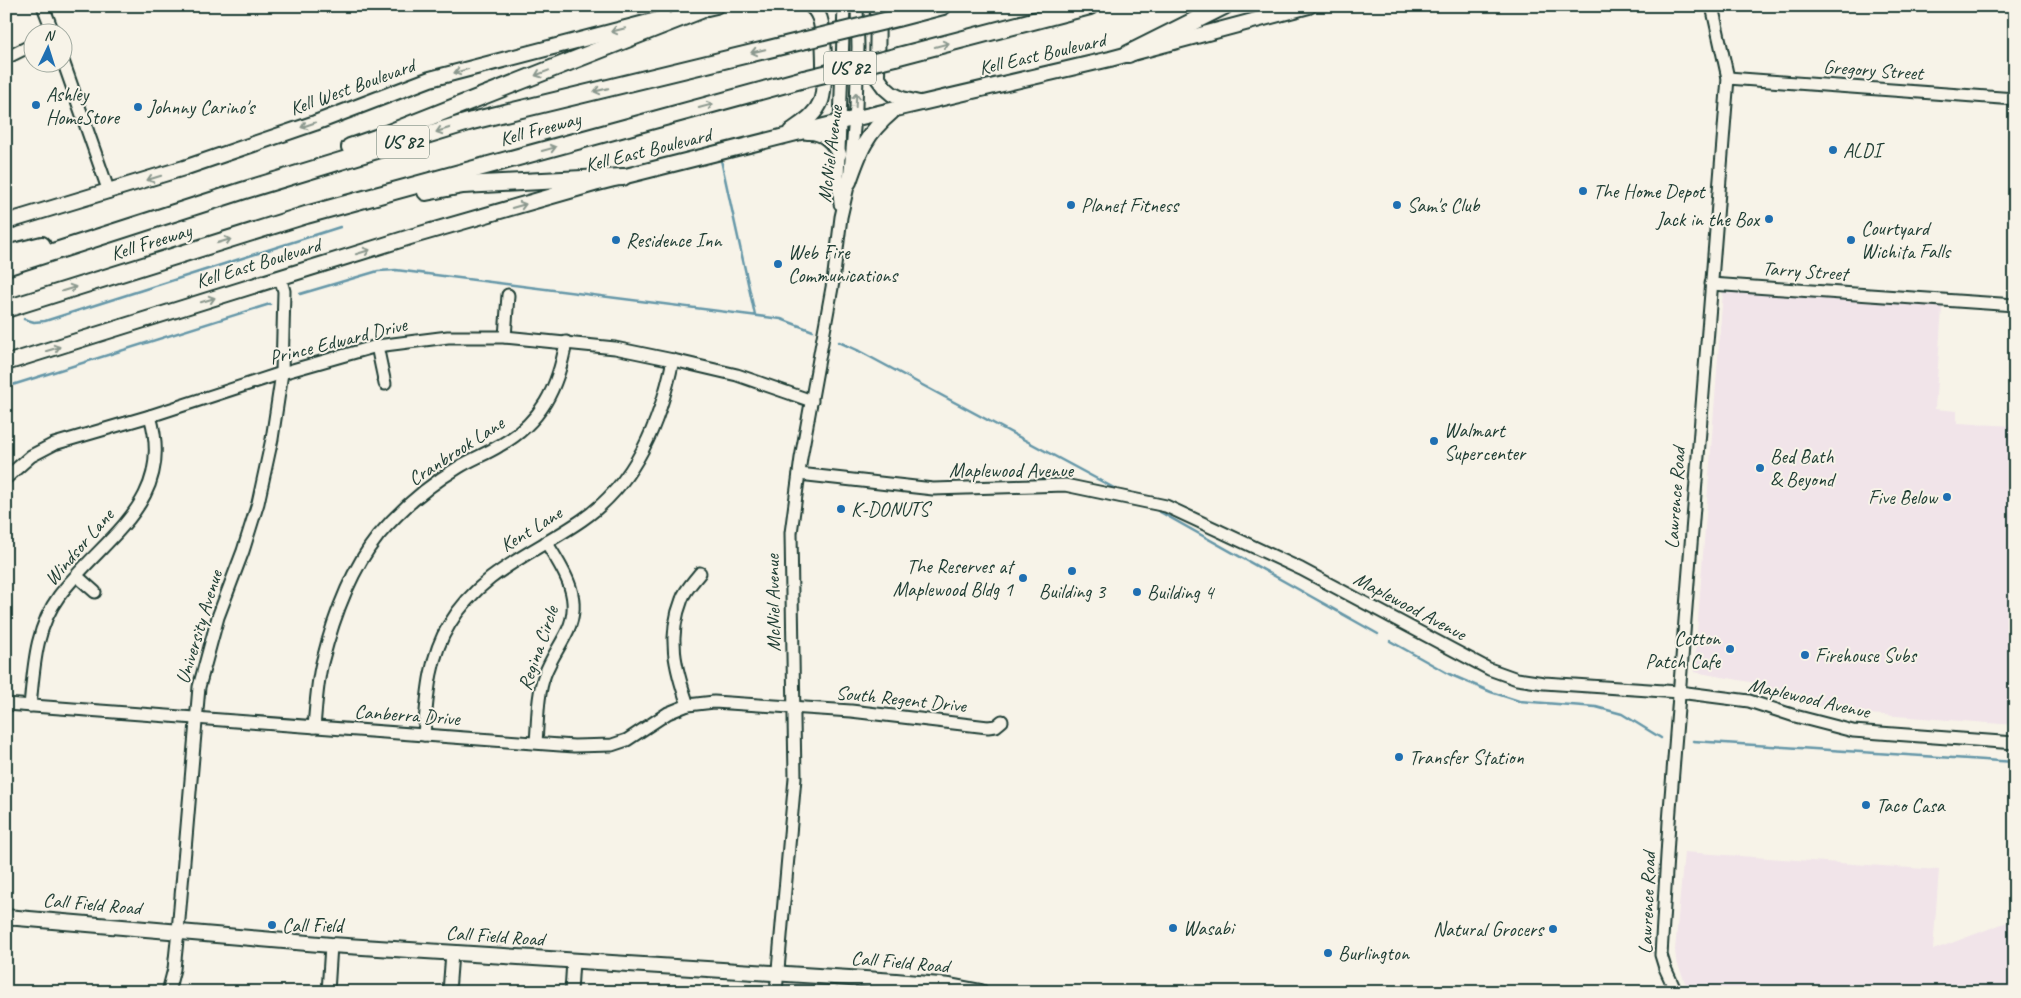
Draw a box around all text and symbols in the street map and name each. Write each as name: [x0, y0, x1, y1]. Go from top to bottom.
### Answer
north arrow: [22, 22, 72, 72]
one-way arrow: [610, 26, 626, 35]
text: N: [44, 27, 56, 44]
street label: Kell East Boulevard: [976, 27, 1111, 81]
one-way arrow: [934, 40, 950, 49]
one-way arrow: [751, 47, 767, 56]
street label: Kell West Boulevard: [286, 52, 421, 121]
road number: US 82: [824, 52, 876, 84]
street label: Gregory Street: [1822, 54, 1926, 86]
one-way arrow: [453, 67, 469, 76]
one-way arrow: [535, 69, 551, 78]
place label: Ashley HomeStore: [46, 82, 121, 130]
one-way arrow: [593, 86, 609, 95]
one-way arrow: [851, 92, 861, 108]
place label: Johnny Carino's: [147, 95, 256, 120]
marker: Ashley HomeStore: [30, 99, 42, 111]
marker: Johnny Carino's: [132, 101, 144, 113]
one-way arrow: [698, 101, 714, 110]
street label: McNiel Avenue: [812, 103, 849, 204]
street label: Kell Freeway: [497, 106, 584, 152]
one-way arrow: [300, 121, 316, 130]
street label: Kell East Boulevard: [582, 122, 717, 178]
road number: US 82: [377, 125, 429, 158]
one-way arrow: [435, 126, 451, 136]
place label: ALDI: [1843, 138, 1885, 163]
one-way arrow: [541, 144, 557, 153]
marker: ALDI: [1827, 144, 1839, 156]
one-way arrow: [146, 173, 162, 183]
place label: The Home Depot: [1593, 179, 1707, 204]
marker: The Home Depot: [1577, 185, 1589, 197]
place label: Planet Fitness: [1081, 193, 1180, 218]
place label: Sam's Club: [1407, 193, 1481, 218]
marker: Planet Fitness: [1065, 199, 1077, 211]
marker: Sam's Club: [1391, 199, 1403, 211]
one-way arrow: [510, 201, 526, 210]
place label: Jack in the Box: [1655, 207, 1761, 232]
marker: Jack in the Box: [1763, 213, 1775, 225]
place label: Courtyard Wichita Falls: [1861, 216, 1952, 264]
street label: Kell Freeway: [108, 218, 195, 266]
place label: Residence Inn: [626, 228, 722, 253]
street label: Kell East Boulevard: [193, 231, 326, 294]
marker: Residence Inn: [610, 234, 622, 246]
marker: Courtyard Wichita Falls: [1845, 234, 1857, 246]
one-way arrow: [216, 235, 232, 245]
place label: Web Fire Communications: [788, 240, 899, 288]
one-way arrow: [355, 246, 371, 256]
street label: Tarry Street: [1762, 256, 1852, 287]
marker: Web Fire Communications: [772, 258, 784, 270]
one-way arrow: [61, 284, 77, 294]
one-way arrow: [199, 295, 215, 304]
street label: Prince Edward Drive: [267, 311, 411, 370]
one-way arrow: [44, 343, 60, 353]
street label: Cranbrook Lane: [403, 410, 510, 491]
place label: Walmart Supercenter: [1444, 418, 1527, 466]
marker: Walmart Supercenter: [1428, 435, 1440, 447]
street label: Lawrence Road: [1659, 443, 1691, 550]
place label: Bed Bath & Beyond: [1770, 444, 1837, 492]
street label: Maplewood Avenue: [949, 458, 1074, 483]
marker: Bed Bath & Beyond: [1754, 462, 1766, 474]
place label: Five Below: [1868, 485, 1939, 510]
marker: Five Below: [1941, 491, 1953, 503]
place label: K-DONUTS: [851, 497, 933, 522]
street label: Kent Lane: [495, 500, 568, 558]
street label: Windsor Lane: [39, 502, 120, 591]
marker: K-DONUTS: [835, 503, 847, 515]
street label: McNiel Avenue: [760, 553, 786, 652]
place label: The Reserves at Maplewood Bldg 1: [893, 554, 1016, 602]
marker: Building 3: [1066, 565, 1078, 577]
street label: University Avenue: [170, 566, 229, 687]
street label: Maplewood Avenue: [1349, 566, 1472, 647]
marker: The Reserves at Maplewood Bldg 1: [1017, 572, 1029, 584]
place label: Building 3: [1039, 579, 1107, 604]
place label: Building 4: [1147, 580, 1215, 605]
marker: Building 4: [1131, 586, 1143, 598]
street label: Regina Circle: [512, 601, 565, 693]
place label: Cotton Patch Cafe: [1645, 626, 1721, 674]
marker: Cotton Patch Cafe: [1724, 643, 1736, 655]
place label: Firehouse Subs: [1815, 643, 1918, 668]
marker: Firehouse Subs: [1799, 649, 1811, 661]
street label: Maplewood Avenue: [1746, 672, 1874, 724]
street label: South Regent Drive: [835, 680, 969, 718]
street label: Canberra Drive: [354, 699, 462, 731]
place label: Transfer Station: [1409, 745, 1525, 770]
marker: Transfer Station: [1393, 751, 1405, 763]
place label: Taco Casa: [1876, 793, 1946, 818]
marker: Taco Casa: [1860, 799, 1872, 811]
street label: Lawrence Road: [1633, 848, 1661, 954]
street label: Call Field Road: [42, 887, 145, 921]
place label: Call Field: [282, 913, 346, 938]
place label: Wasabi: [1183, 916, 1236, 941]
place label: Natural Grocers: [1433, 917, 1545, 942]
marker: Call Field: [266, 919, 278, 931]
street label: Call Field Road: [445, 920, 548, 952]
marker: Wasabi: [1167, 922, 1179, 934]
marker: Natural Grocers: [1547, 923, 1559, 935]
place label: Burlington: [1338, 941, 1410, 966]
street label: Call Field Road: [850, 945, 953, 979]
marker: Burlington: [1322, 947, 1334, 959]

